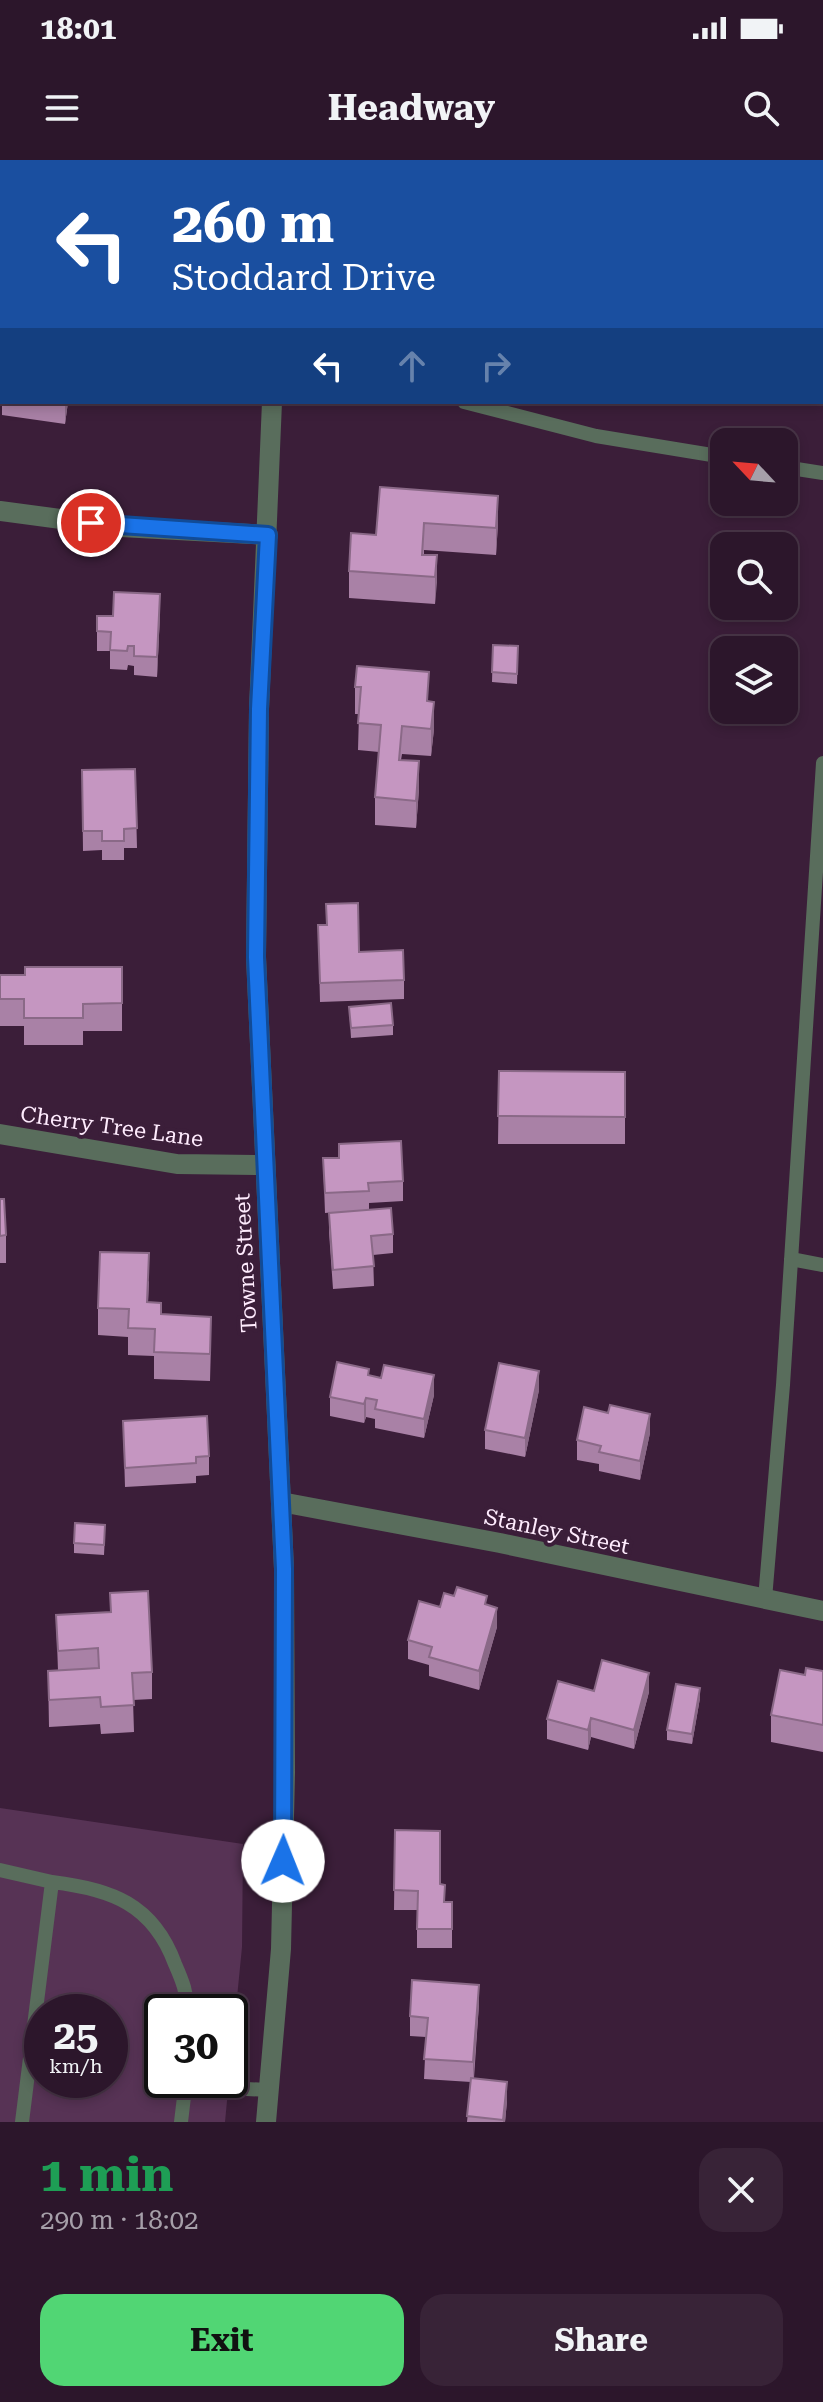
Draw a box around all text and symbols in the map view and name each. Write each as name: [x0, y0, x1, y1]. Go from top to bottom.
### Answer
text: 18:01: [40, 11, 117, 46]
icon: menu: [40, 86, 84, 130]
icon: search: [739, 86, 783, 130]
text: Headway: [328, 87, 495, 129]
text: 260 m: [172, 190, 334, 256]
icon: left: [40, 192, 144, 296]
text: Stoddard Drive: [172, 257, 436, 299]
icon: left: [306, 344, 350, 388]
icon: ahead: [390, 344, 434, 388]
icon: right: [474, 344, 518, 388]
north arrow: [710, 428, 798, 516]
map controls: [710, 428, 798, 724]
pin: [57, 489, 125, 557]
icon: arrive: [69, 501, 113, 545]
button: search: [710, 532, 798, 620]
button: layers: [710, 636, 798, 724]
street label: Cherry Tree Lane: [19, 1101, 205, 1152]
street label: Towne Street: [229, 1193, 262, 1333]
street label: Stanley Street: [482, 1504, 632, 1559]
position arrow: [241, 1819, 325, 1903]
speed limit sign: 30: [144, 1994, 248, 2098]
text: 25: [54, 2012, 98, 2059]
text: km/h: [49, 2054, 103, 2078]
text: 1 min: [40, 2147, 173, 2203]
button: close: [699, 2148, 783, 2232]
text: 290 m · 18:02: [40, 2205, 199, 2235]
button: Exit: [40, 2294, 404, 2386]
button: Share: [420, 2294, 783, 2386]

